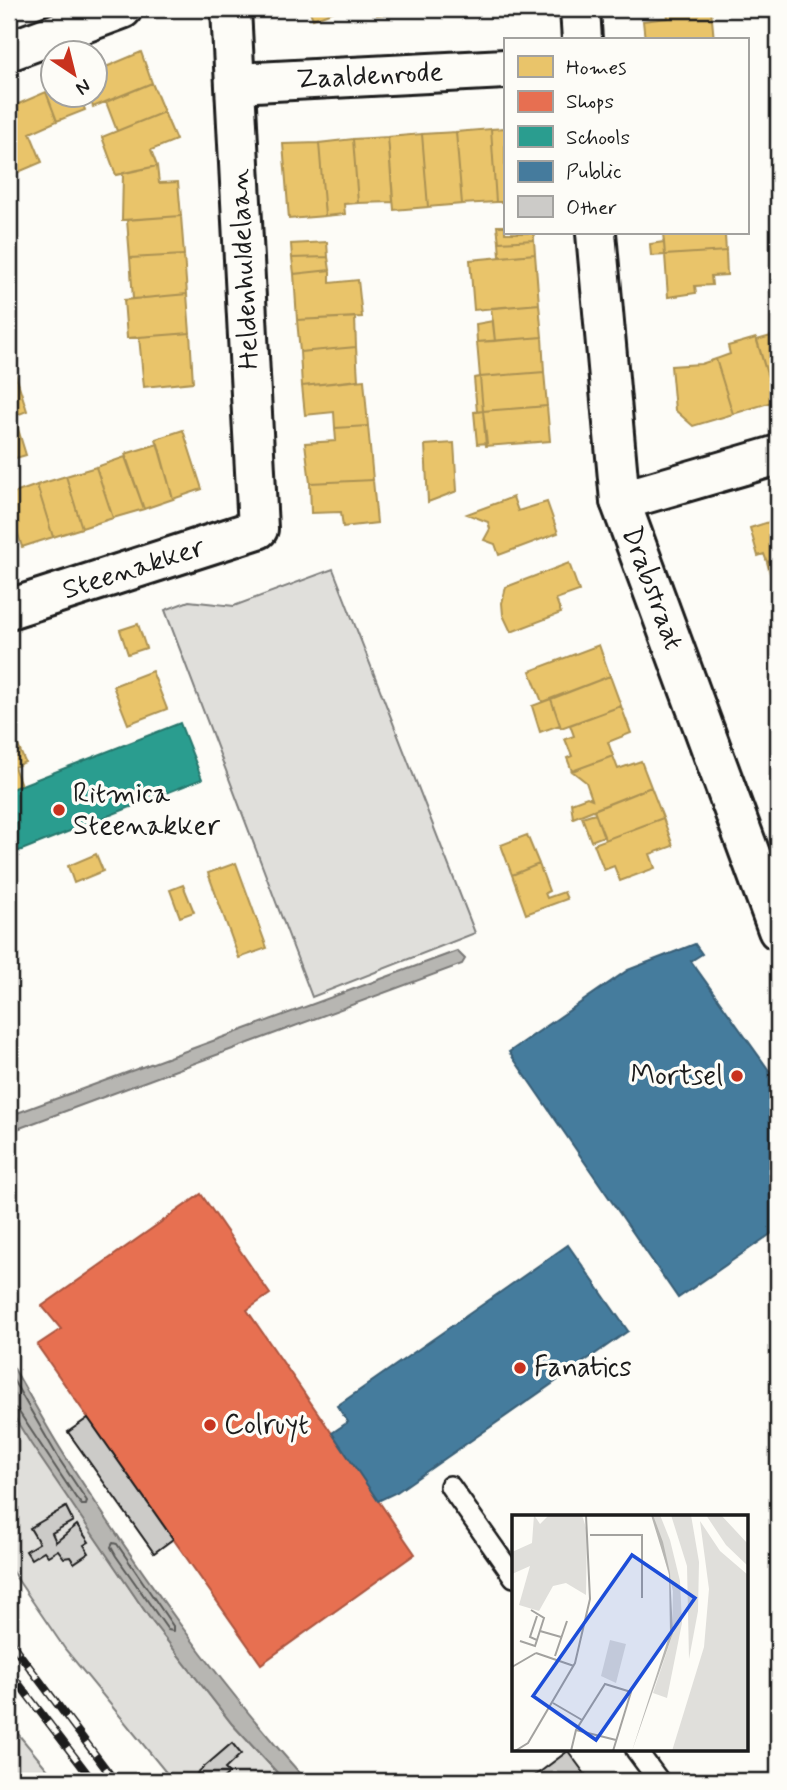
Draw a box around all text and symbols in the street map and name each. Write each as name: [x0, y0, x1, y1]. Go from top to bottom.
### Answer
north arrow: [38, 38, 108, 108]
legend: [504, 38, 748, 234]
street label: Zaaldenrode: [295, 54, 444, 98]
text: Homes: [566, 54, 626, 82]
text: N: [71, 73, 95, 101]
text: Shops: [566, 88, 614, 116]
text: Schools: [566, 124, 630, 152]
text: Public: [566, 158, 622, 186]
street label: Heldenhuldelaan: [221, 168, 269, 370]
text: Other: [566, 194, 617, 222]
street label: Drabstraat: [612, 521, 692, 655]
street label: Steenakker: [58, 529, 210, 609]
place label: Ritmica Steenakker: [73, 776, 221, 845]
marker: Ritmica Steenakker: [51, 802, 67, 818]
place label: Mortsel: [631, 1058, 723, 1095]
marker: Mortsel: [729, 1068, 745, 1084]
place label: Fanatics: [534, 1350, 632, 1387]
marker: Fanatics: [512, 1360, 528, 1376]
place label: Colruyt: [224, 1407, 309, 1444]
marker: Colruyt: [202, 1417, 218, 1433]
inset map: [512, 1515, 748, 1752]

